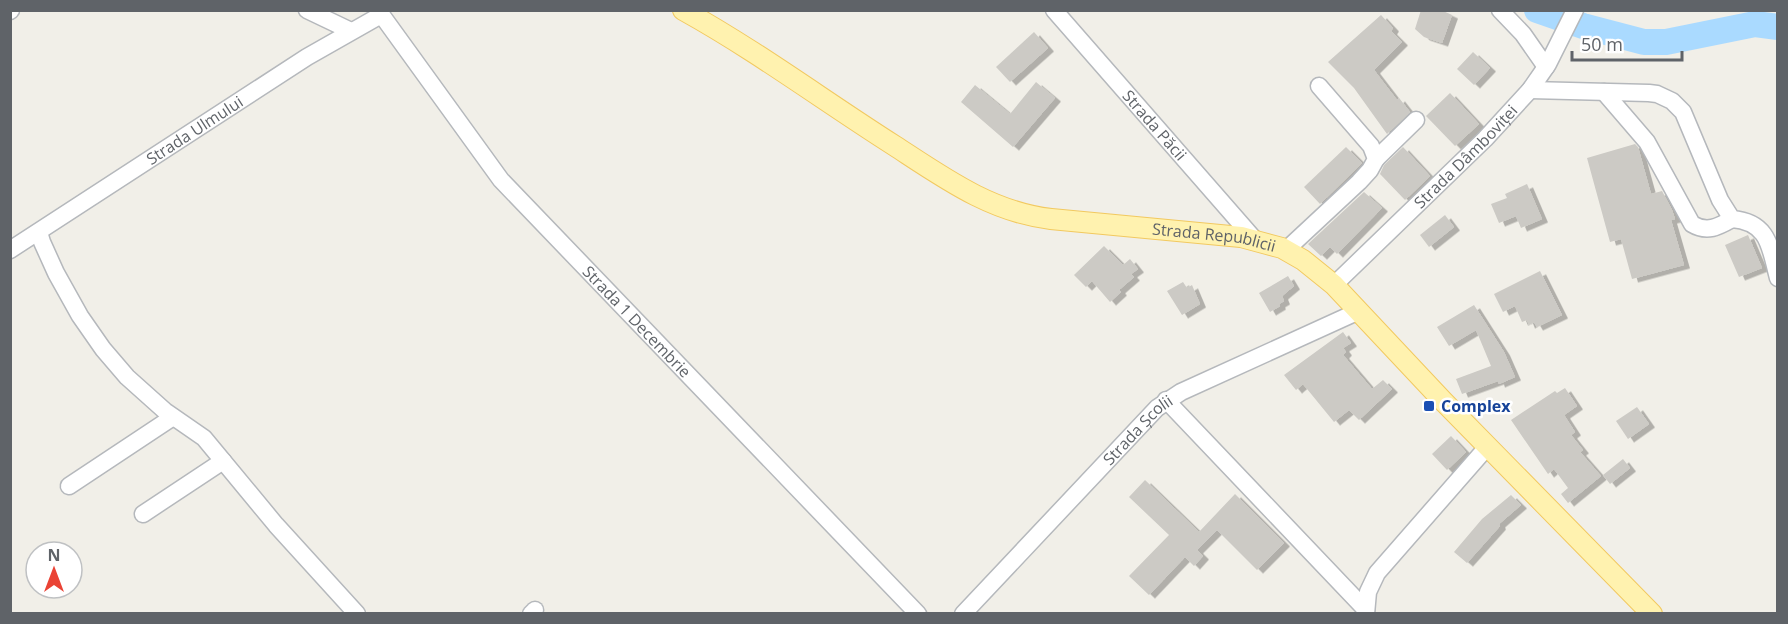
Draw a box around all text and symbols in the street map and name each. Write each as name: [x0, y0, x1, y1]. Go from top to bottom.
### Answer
scale bar: [1572, 24, 1682, 62]
text: 50 m: [1581, 32, 1623, 56]
street label: Strada Păcii: [1118, 85, 1192, 165]
street label: Strada Ulmului: [142, 91, 247, 170]
street label: Strada Dâmboviței: [1409, 100, 1522, 213]
street label: Strada Republicii: [1151, 218, 1278, 257]
street label: Strada 1 Decembrie: [578, 261, 696, 382]
street label: Strada Școlii: [1098, 390, 1177, 470]
place label: Complex: [1441, 395, 1511, 417]
marker: Complex: [1422, 399, 1436, 413]
north arrow: [24, 540, 84, 600]
text: N: [47, 544, 61, 566]

